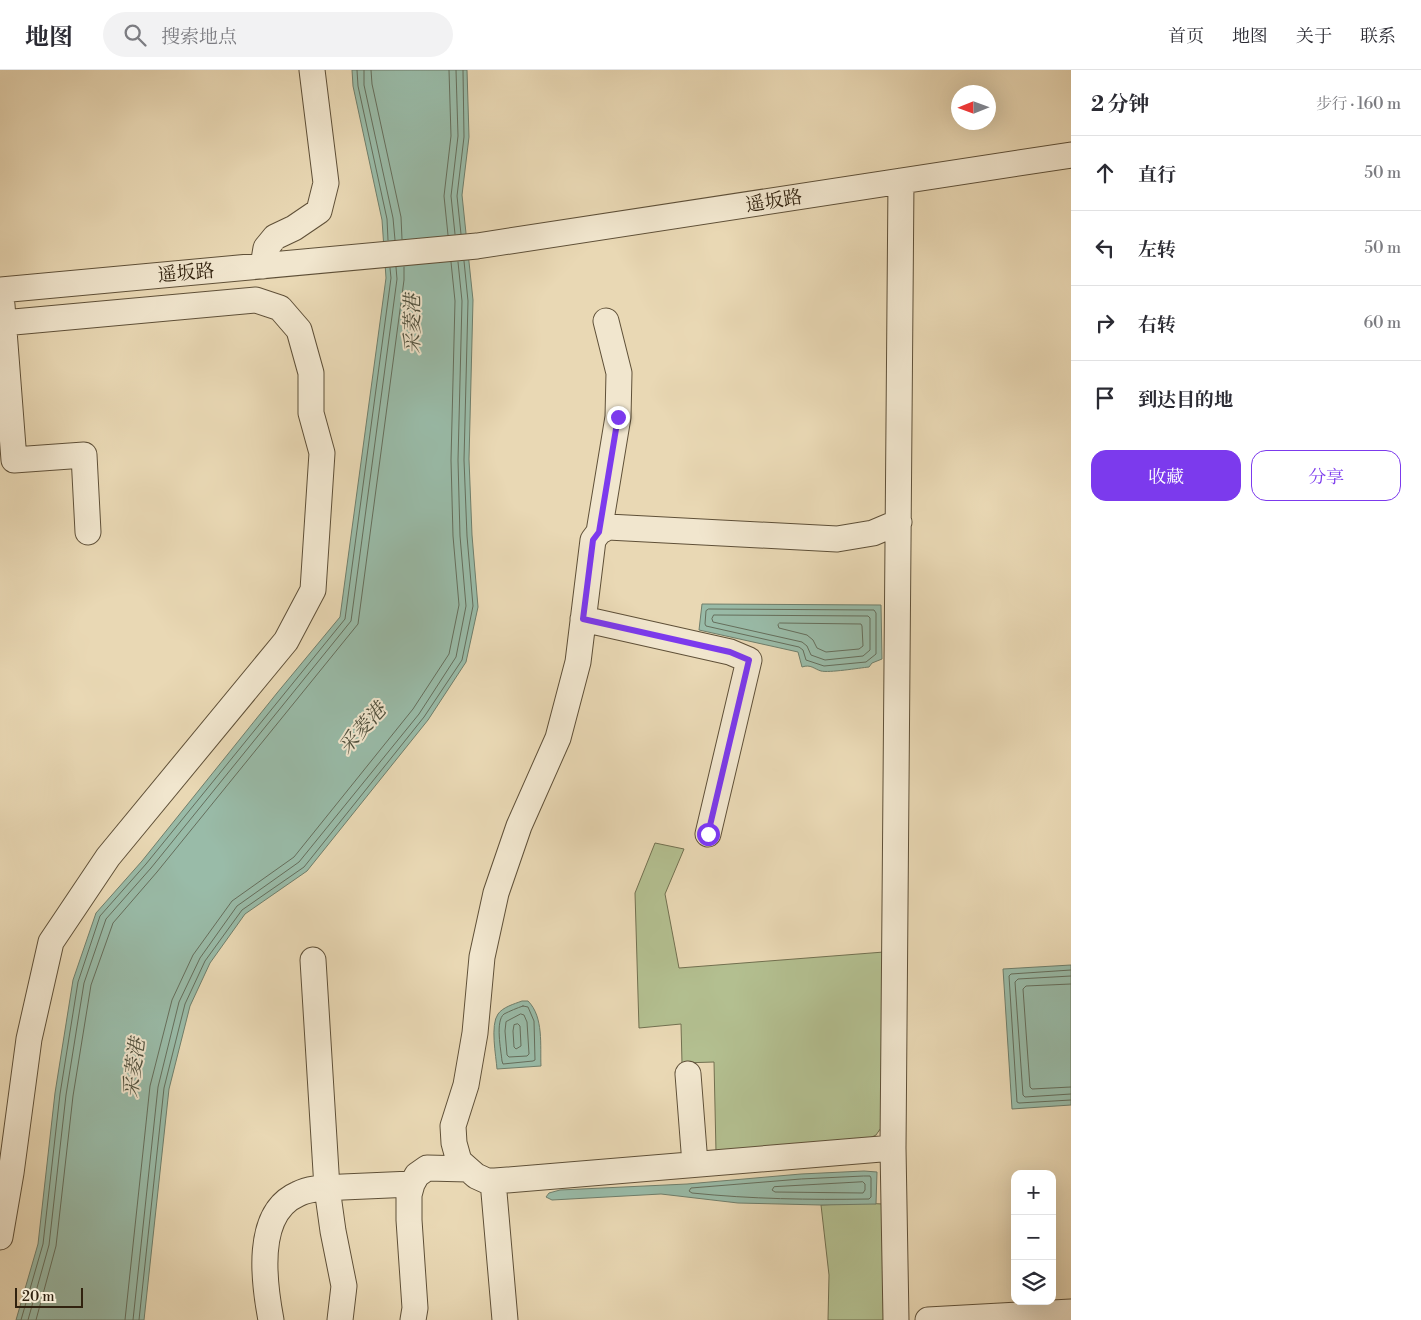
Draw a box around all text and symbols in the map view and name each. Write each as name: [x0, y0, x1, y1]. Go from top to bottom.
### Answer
search box: [103, 12, 453, 57]
icon: search: [121, 21, 149, 49]
text: 地图: [25, 23, 73, 53]
text: 搜索地点: [161, 25, 237, 49]
text: 首页: [1168, 25, 1204, 48]
text: 地图: [1232, 25, 1268, 48]
text: 关于: [1296, 25, 1332, 48]
text: 联系: [1360, 25, 1396, 48]
north arrow: [951, 85, 996, 130]
text: 2 分钟: [1091, 92, 1150, 118]
text: 步行 · 160 m: [1316, 94, 1401, 114]
icon: ahead: [1091, 159, 1119, 187]
text: 直行: [1138, 163, 1176, 187]
text: 50 m: [1364, 163, 1401, 183]
street label: 遥坂路: [744, 185, 804, 217]
icon: left: [1091, 234, 1119, 262]
text: 左转: [1138, 238, 1176, 262]
text: 50 m: [1364, 238, 1401, 258]
street label: 遥坂路: [157, 259, 215, 287]
water label: 采菱港: [401, 291, 426, 354]
icon: right: [1091, 309, 1119, 337]
text: 右转: [1138, 313, 1176, 337]
text: 60 m: [1363, 313, 1401, 333]
icon: arrive: [1091, 384, 1119, 412]
text: 到达目的地: [1138, 388, 1233, 412]
route end: [607, 406, 630, 429]
button: 收藏: [1091, 450, 1241, 501]
button: 分享: [1251, 450, 1401, 501]
water label: 采菱港: [334, 696, 394, 760]
route start: [697, 823, 720, 846]
water label: 采菱港: [119, 1034, 151, 1099]
map controls: [1011, 1170, 1056, 1305]
button: +: [1011, 1170, 1056, 1215]
button: −: [1011, 1215, 1056, 1260]
button: layers: [1011, 1260, 1056, 1305]
scale bar: [15, 1285, 82, 1308]
text: 20 m: [22, 1288, 54, 1306]

